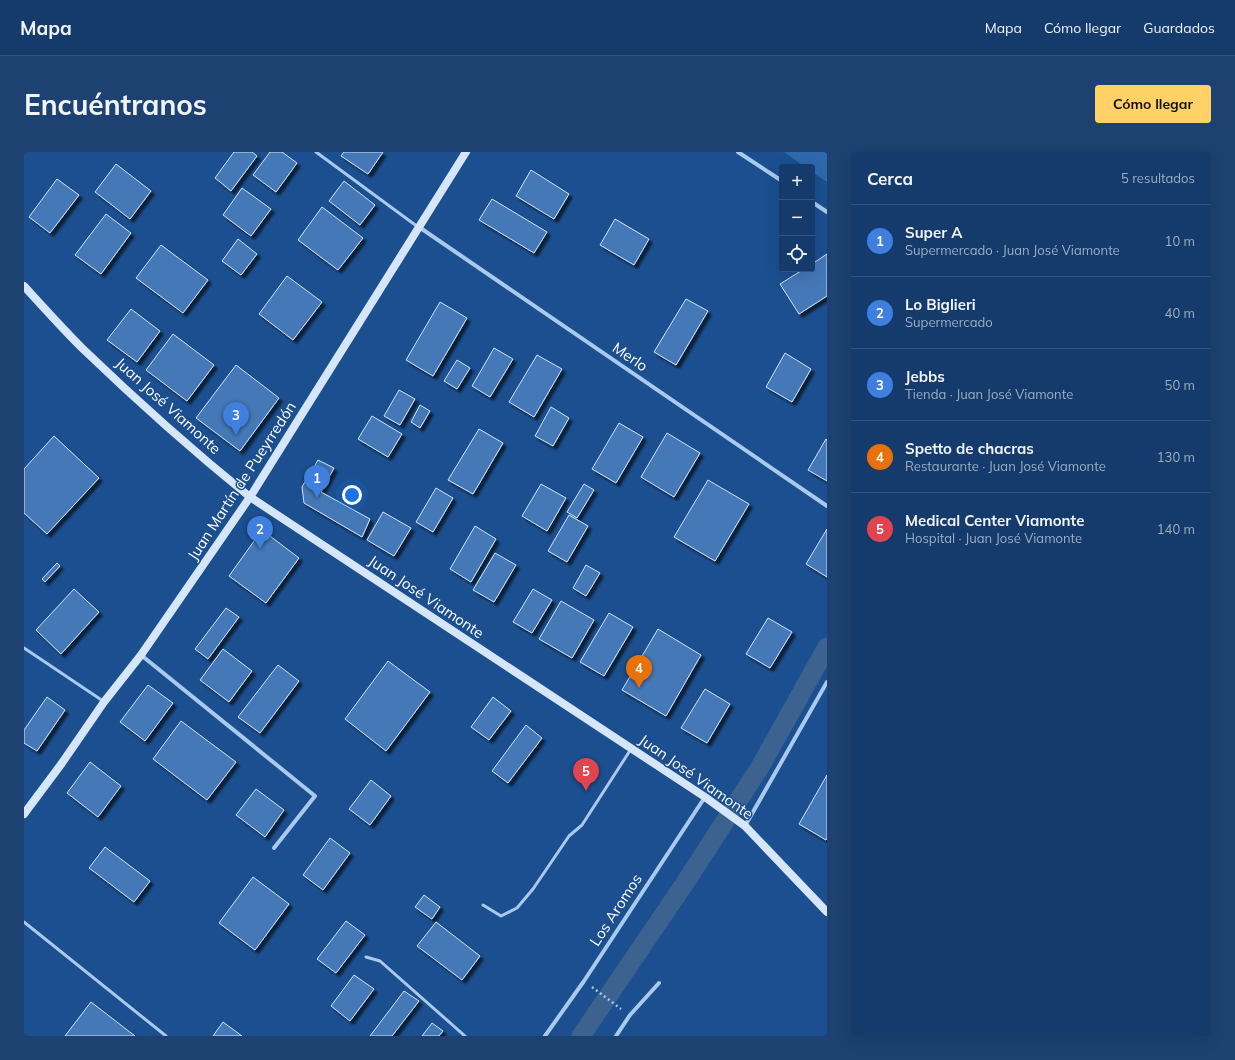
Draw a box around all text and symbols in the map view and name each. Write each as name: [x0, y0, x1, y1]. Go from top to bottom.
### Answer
text: Mapa: [20, 16, 72, 40]
text: Mapa: [985, 19, 1022, 37]
text: Cómo llegar: [1044, 19, 1121, 37]
text: Guardados: [1143, 19, 1215, 37]
button: Cómo llegar: [1095, 85, 1211, 123]
text: Encuéntranos: [24, 87, 207, 122]
map controls: [779, 164, 815, 272]
button: +: [779, 164, 815, 200]
text: Cerca: [867, 168, 913, 189]
text: 5 resultados: [1121, 170, 1195, 186]
button: −: [779, 200, 815, 236]
text: Super A: [905, 223, 962, 242]
text: 1: [876, 233, 884, 249]
text: 10 m: [1165, 233, 1195, 249]
button: locate: [779, 236, 815, 272]
text: Supermercado · Juan José Viamonte: [905, 242, 1120, 258]
text: Lo Biglieri: [905, 295, 976, 314]
text: 2: [876, 305, 884, 321]
text: 40 m: [1165, 305, 1195, 321]
text: Supermercado: [905, 314, 993, 330]
street label: Merlo: [609, 338, 652, 375]
street label: Juan José Viamonte: [112, 353, 225, 458]
text: Jebbs: [905, 367, 945, 386]
text: 3: [876, 377, 884, 393]
text: 50 m: [1165, 377, 1195, 393]
text: Tienda · Juan José Viamonte: [905, 386, 1073, 402]
street label: Juan Martín de Pueyrredón: [183, 398, 300, 564]
pin: 3: [223, 402, 249, 435]
text: Spetto de chacras: [905, 439, 1034, 458]
text: 4: [876, 449, 884, 465]
text: 130 m: [1157, 449, 1195, 465]
text: Restaurante · Juan José Viamonte: [905, 458, 1106, 474]
pin: 1: [304, 465, 330, 498]
your location: [342, 485, 362, 505]
text: Medical Center Viamonte: [905, 511, 1084, 530]
pin: 2: [247, 516, 273, 549]
text: 5: [876, 521, 884, 537]
text: 140 m: [1157, 521, 1195, 537]
text: Hospital · Juan José Viamonte: [905, 530, 1082, 546]
street label: Juan José Viamonte: [365, 551, 488, 642]
pin: 4: [626, 655, 652, 688]
street label: Juan José Viamonte: [635, 730, 757, 823]
pin: 5: [573, 758, 599, 791]
street label: Los Aromos: [585, 870, 646, 949]

